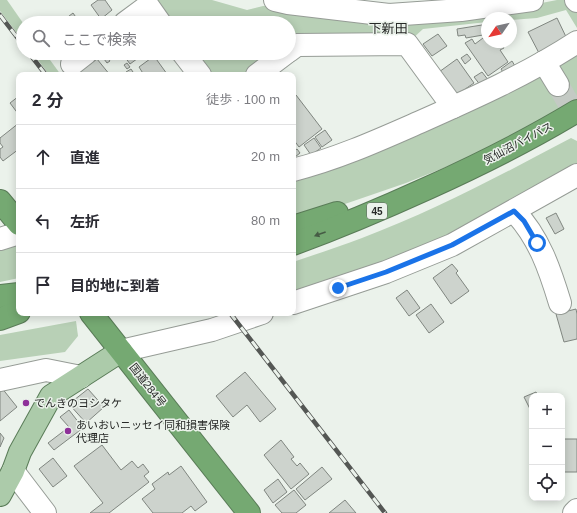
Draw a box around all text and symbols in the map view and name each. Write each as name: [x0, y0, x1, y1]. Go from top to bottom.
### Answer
north arrow: [481, 12, 517, 48]
search box: [16, 16, 296, 60]
district label: 下新田: [368, 21, 408, 36]
icon: search: [30, 27, 52, 49]
text: ここで検索: [62, 31, 137, 48]
text: 2 分: [32, 91, 63, 110]
text: 徒歩 · 100 m: [206, 92, 280, 107]
street label: 気仙沼バイパス: [481, 120, 555, 166]
icon: ahead: [32, 146, 54, 168]
text: 直進: [70, 149, 100, 166]
text: 20 m: [251, 149, 280, 164]
road number: 45: [367, 203, 387, 219]
icon: left: [32, 210, 54, 232]
text: 左折: [70, 213, 100, 230]
text: 80 m: [251, 213, 280, 228]
one-way arrow: [314, 232, 326, 238]
route start: [528, 234, 546, 252]
icon: arrive: [32, 274, 54, 296]
text: 目的地に到着: [70, 277, 160, 294]
route end: [329, 279, 347, 297]
street label: 国道284号: [127, 361, 169, 409]
map controls: [529, 393, 565, 501]
button: +: [529, 393, 565, 429]
place label: でんきのヨシタケ: [34, 397, 122, 409]
marker: でんきのヨシタケ: [21, 398, 31, 408]
place label: あいおいニッセイ同和損害保険 代理店: [76, 419, 230, 444]
marker: あいおいニッセイ同和損害保険 代理店: [63, 426, 73, 436]
button: −: [529, 429, 565, 465]
button: locate: [529, 465, 565, 501]

